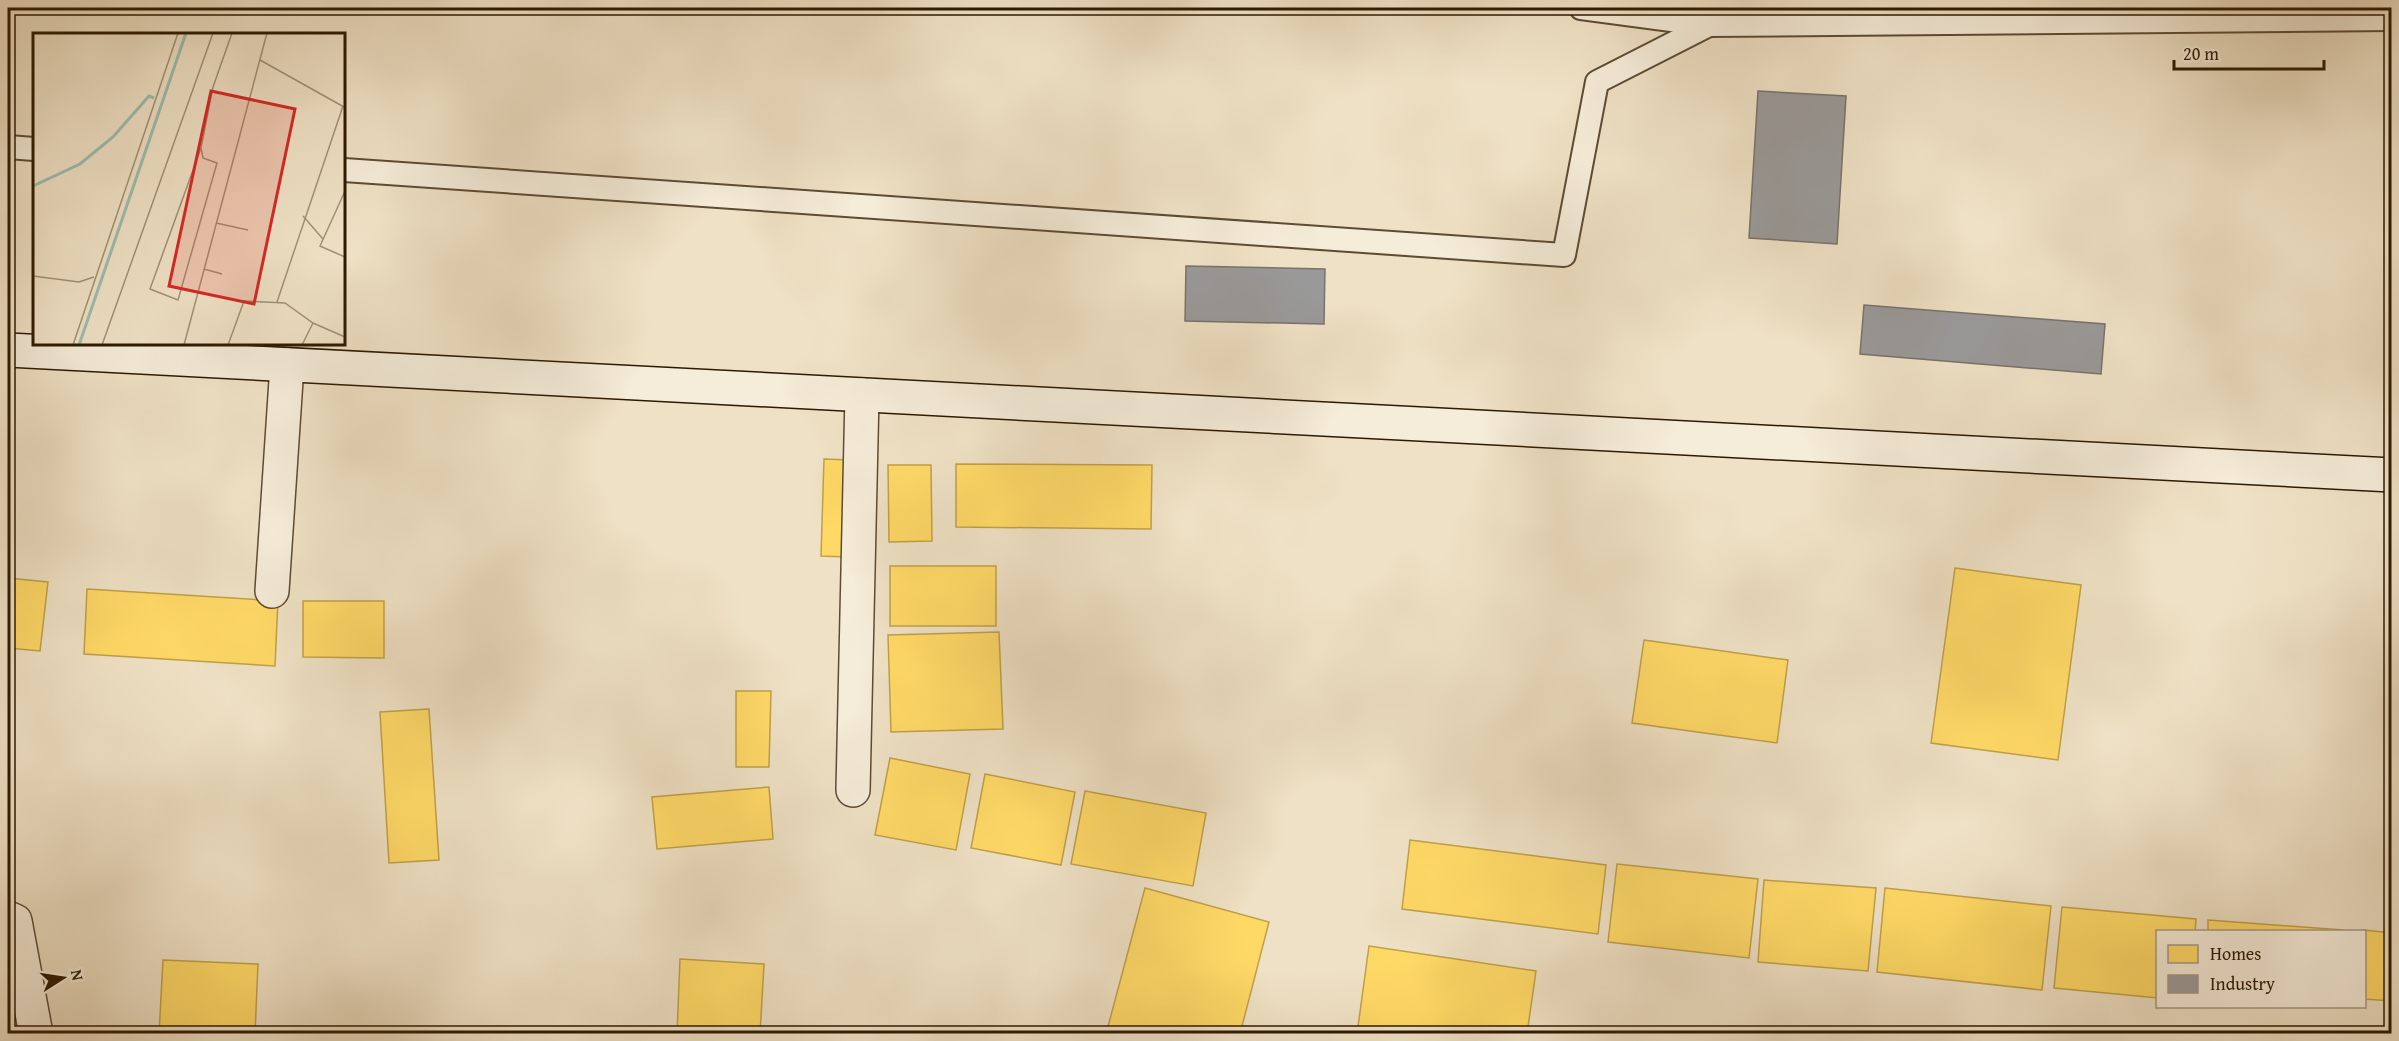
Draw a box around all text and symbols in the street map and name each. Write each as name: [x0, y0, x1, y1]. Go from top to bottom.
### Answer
inset map: [33, 33, 345, 345]
scale bar: [2174, 33, 2324, 71]
text: 20 m: [2183, 40, 2219, 67]
legend: [2156, 930, 2366, 1008]
text: Homes: [2210, 940, 2261, 967]
north arrow: [33, 948, 93, 1008]
text: N: [65, 967, 91, 983]
text: Industry: [2210, 970, 2275, 997]

